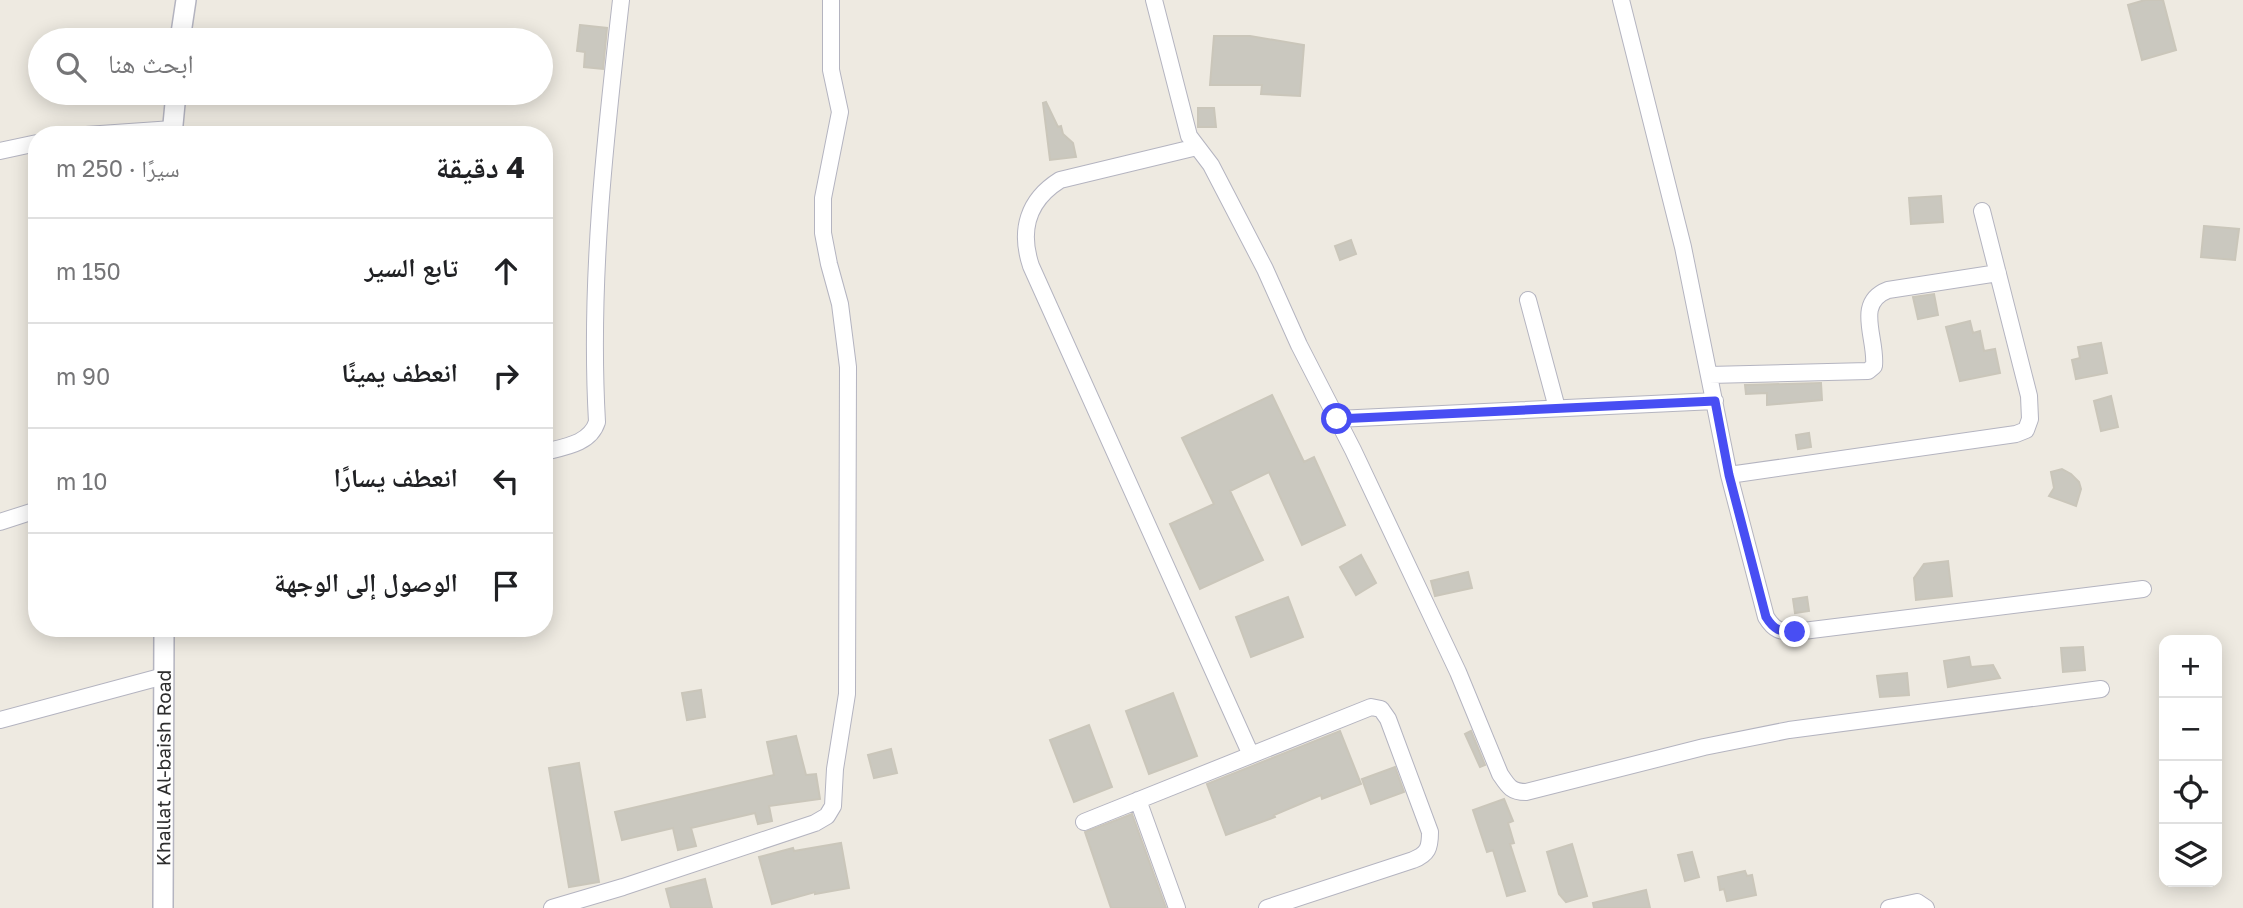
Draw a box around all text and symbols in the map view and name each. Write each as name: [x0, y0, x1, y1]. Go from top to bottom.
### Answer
search box: [28, 28, 553, 105]
icon: search: [52, 48, 90, 86]
text: ابحث هنا: [108, 48, 194, 79]
text: 4 دقيقة: [436, 149, 525, 185]
text: سيرًا · 250 m: [56, 154, 180, 182]
text: تابع السير: [365, 252, 458, 283]
icon: ahead: [487, 252, 525, 290]
text: 150 m: [56, 257, 121, 285]
text: انعطف يمينًا: [341, 357, 458, 388]
icon: right: [487, 357, 525, 395]
text: 90 m: [56, 362, 110, 390]
route start: [1321, 403, 1352, 434]
text: انعطف يسارًا: [334, 462, 458, 493]
icon: left: [487, 462, 525, 500]
text: 10 m: [56, 467, 108, 495]
text: الوصول إلى الوجهة: [274, 567, 458, 598]
icon: arrive: [487, 567, 525, 605]
route end: [1779, 616, 1810, 647]
map controls: [2159, 635, 2222, 887]
button: +: [2159, 635, 2222, 698]
street label: Khallat Al-baish Road: [151, 670, 175, 866]
button: −: [2159, 698, 2222, 761]
button: locate: [2159, 761, 2222, 824]
button: layers: [2159, 824, 2222, 887]

